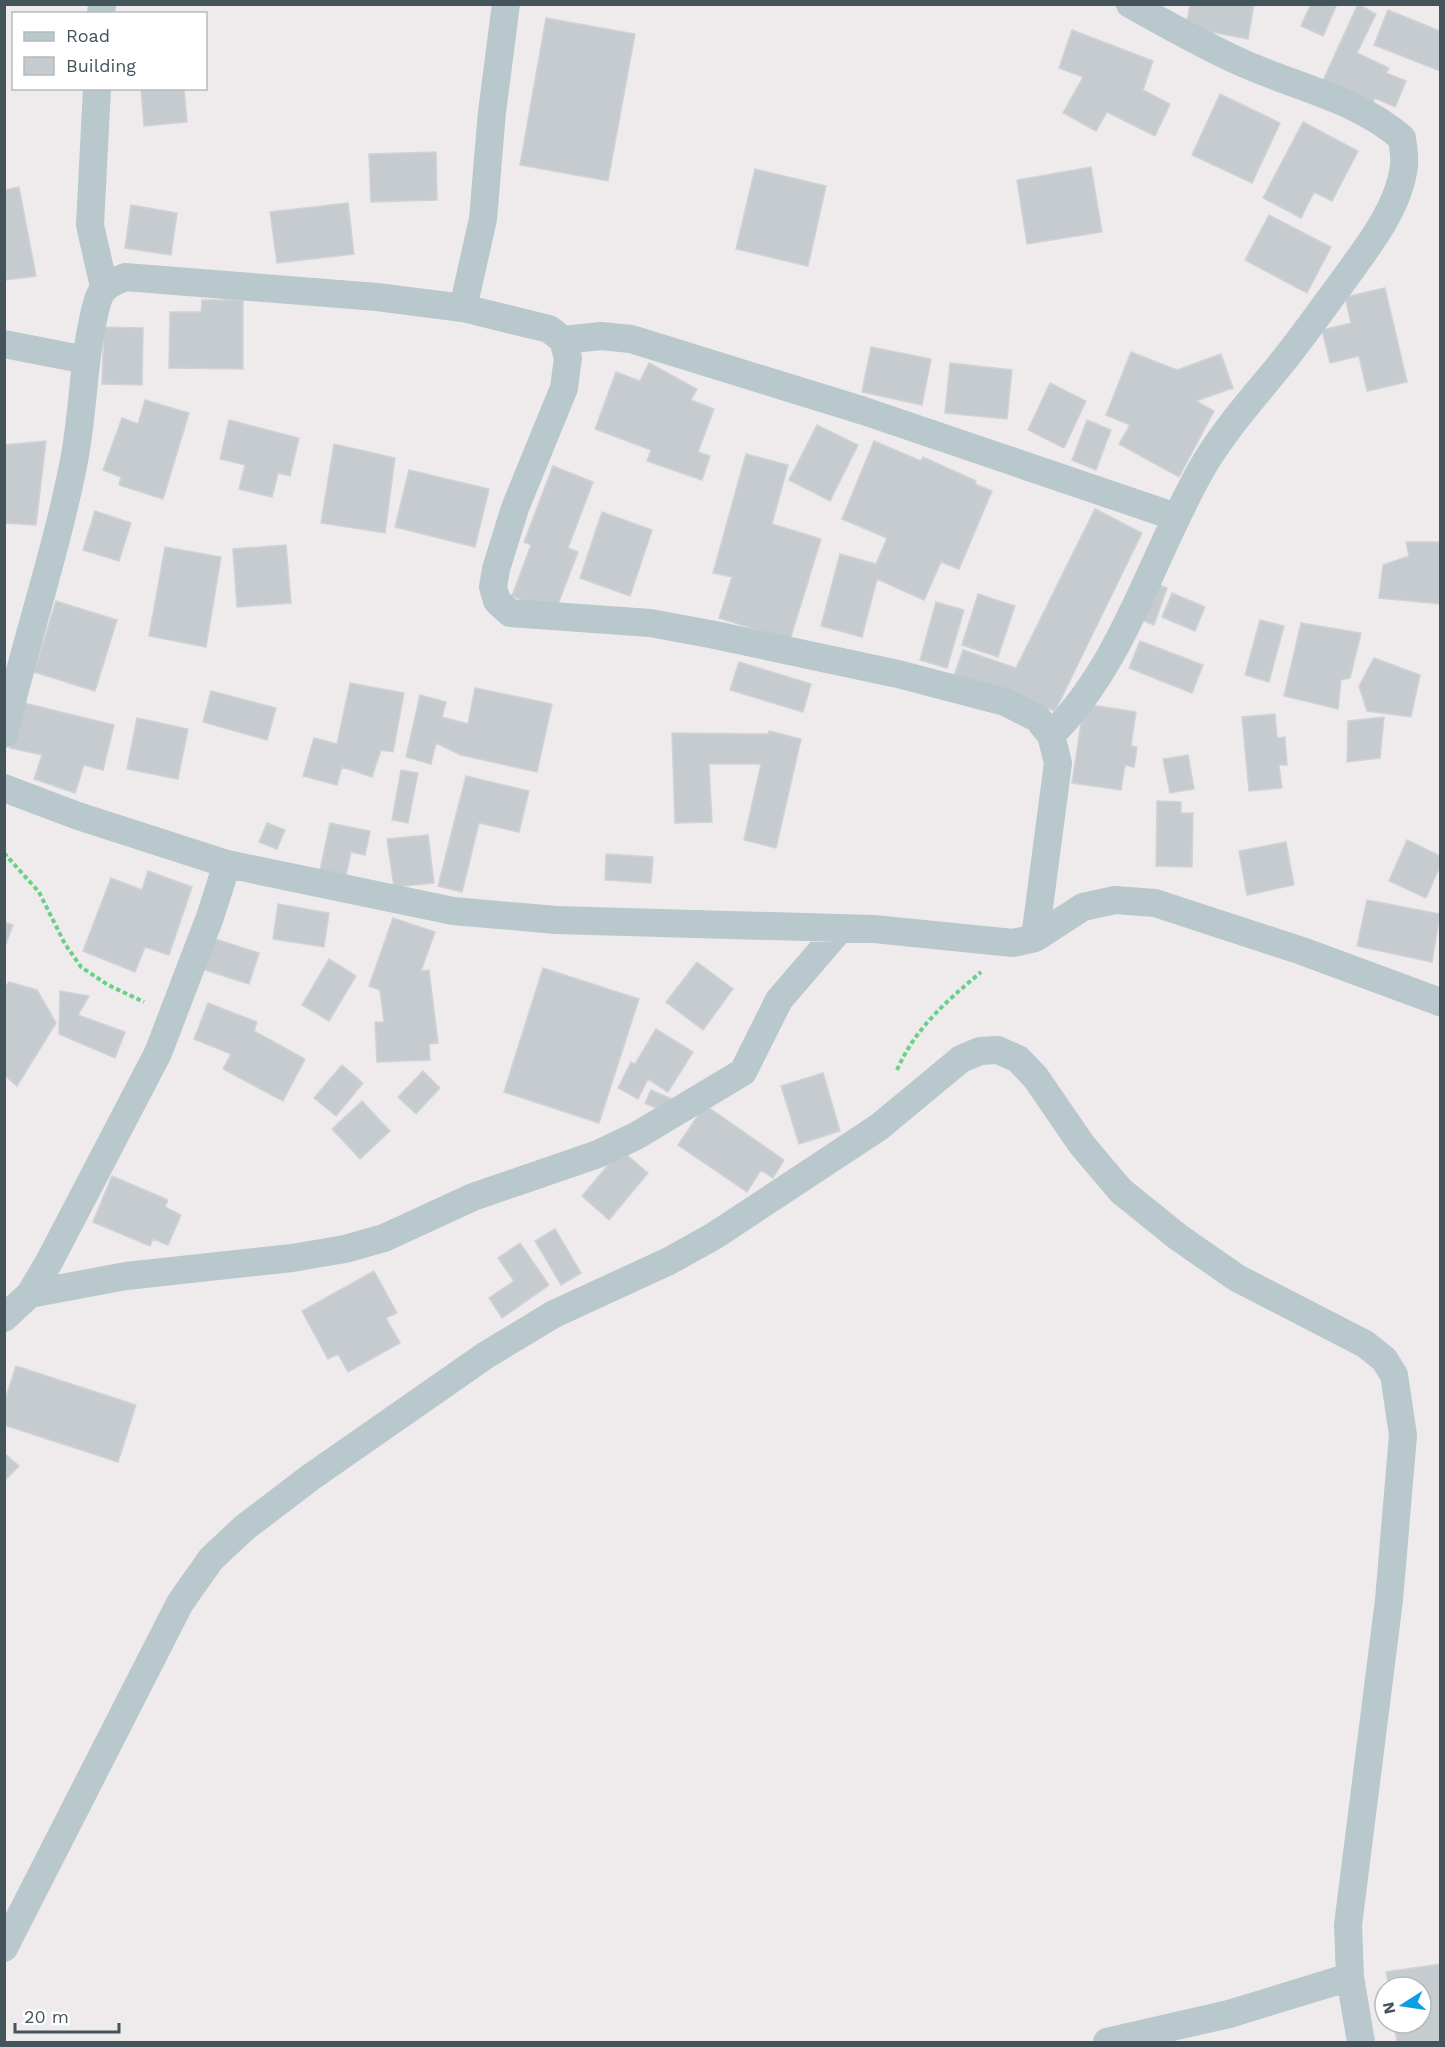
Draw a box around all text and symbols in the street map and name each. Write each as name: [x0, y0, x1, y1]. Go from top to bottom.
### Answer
legend: [12, 12, 207, 90]
text: Road: [66, 25, 110, 46]
text: Building: [66, 55, 136, 76]
north arrow: [1373, 1975, 1433, 2035]
scale bar: [15, 1996, 118, 2034]
text: N: [1378, 2000, 1399, 2016]
text: 20 m: [24, 2006, 69, 2027]

